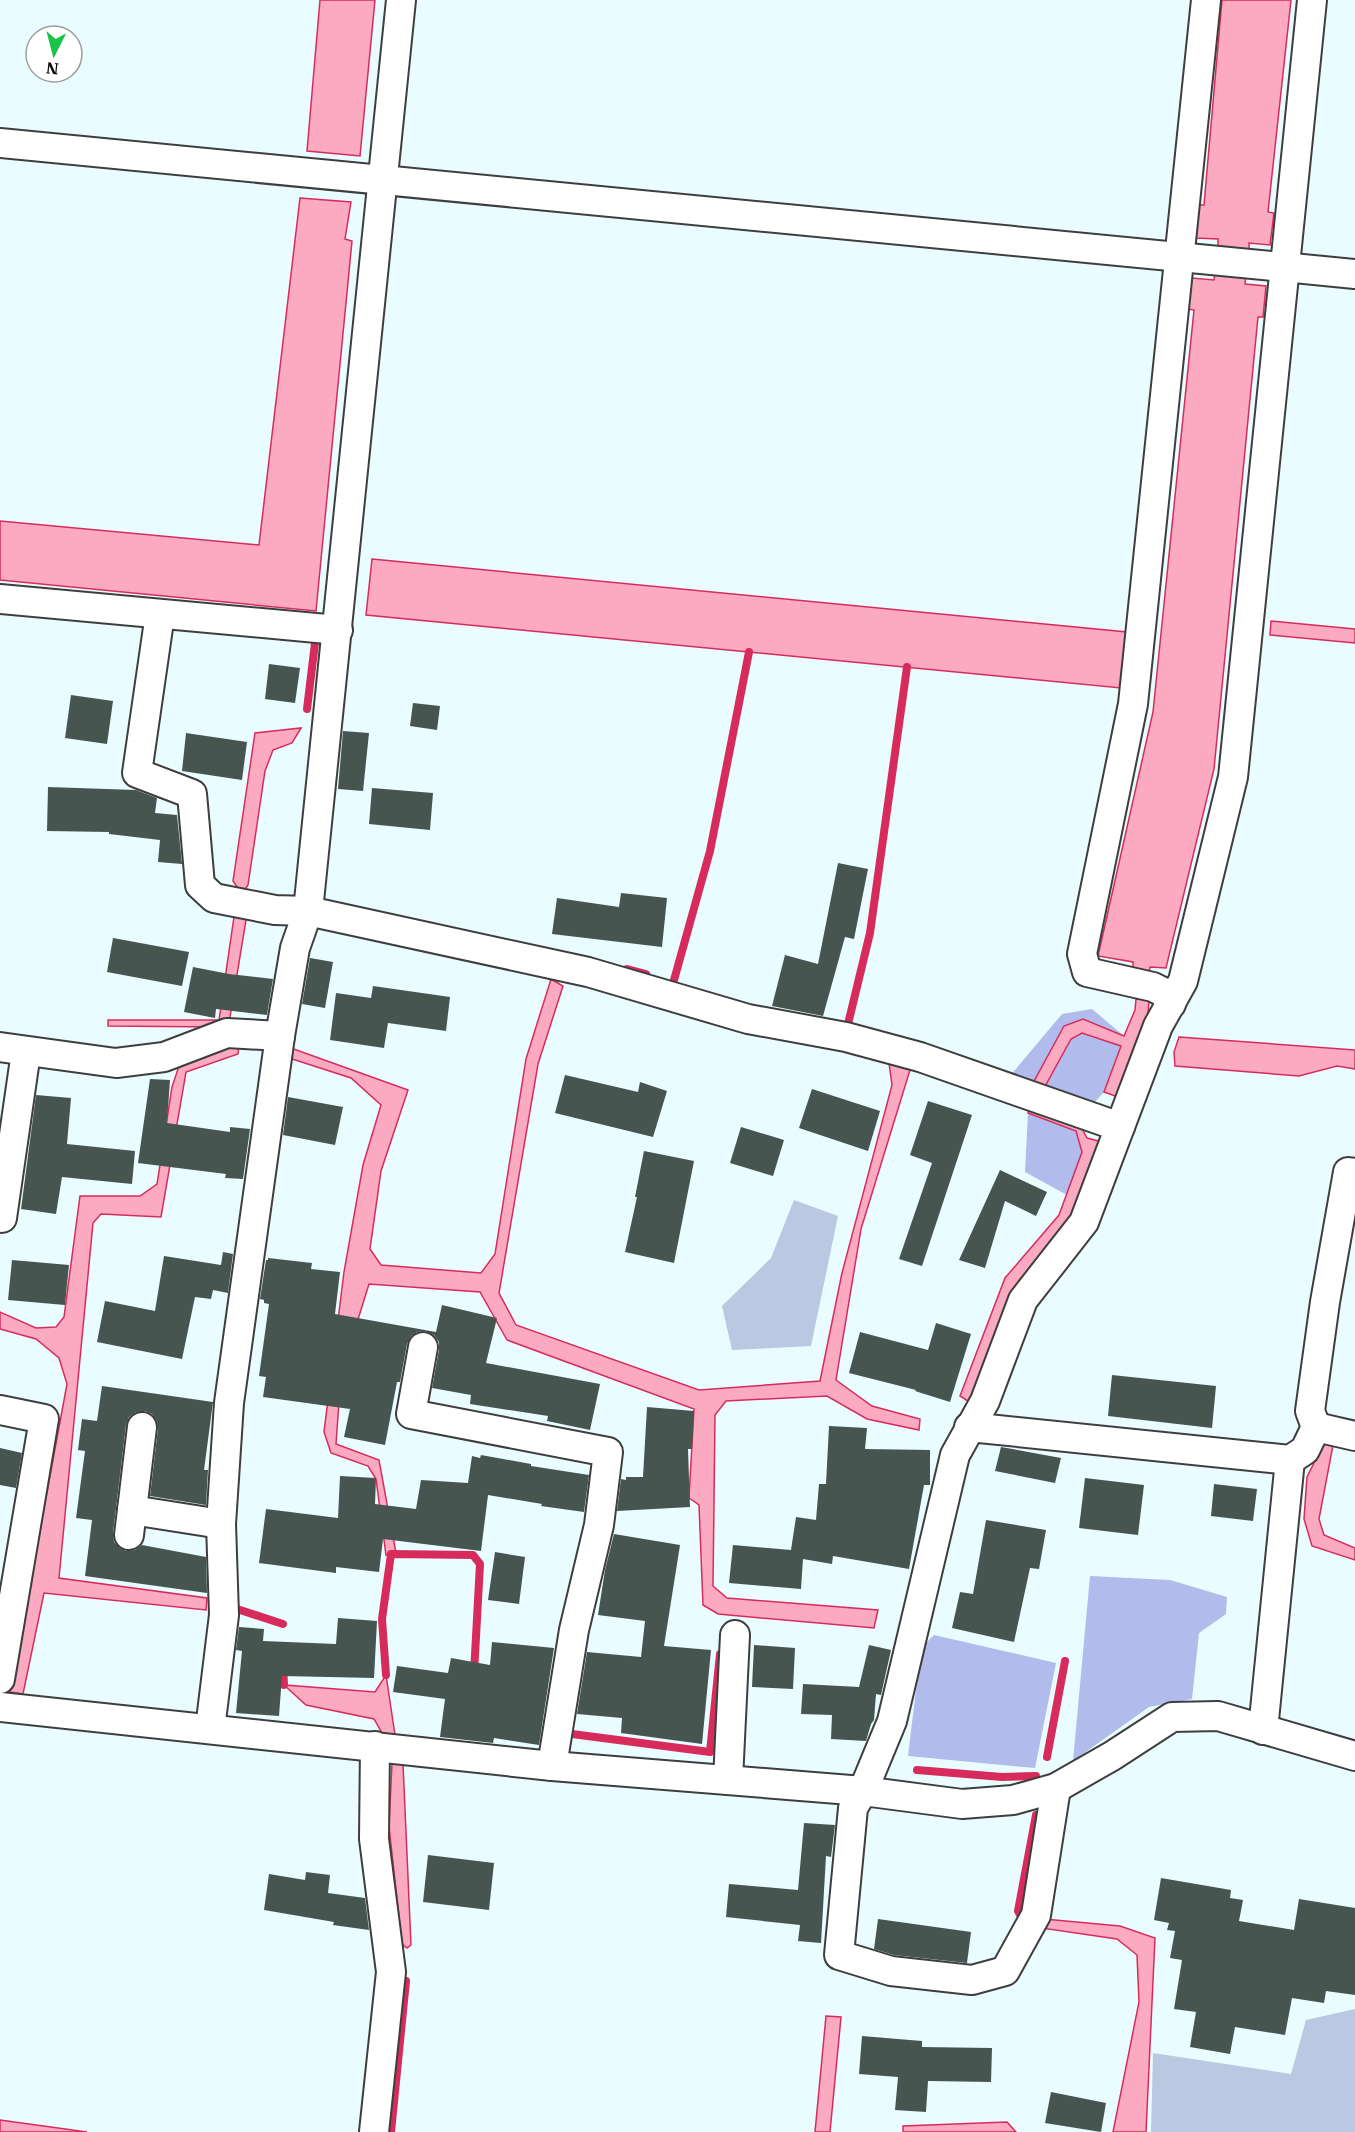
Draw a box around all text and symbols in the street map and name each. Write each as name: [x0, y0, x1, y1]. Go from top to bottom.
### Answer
north arrow: [24, 24, 84, 84]
text: N: [45, 58, 60, 80]

